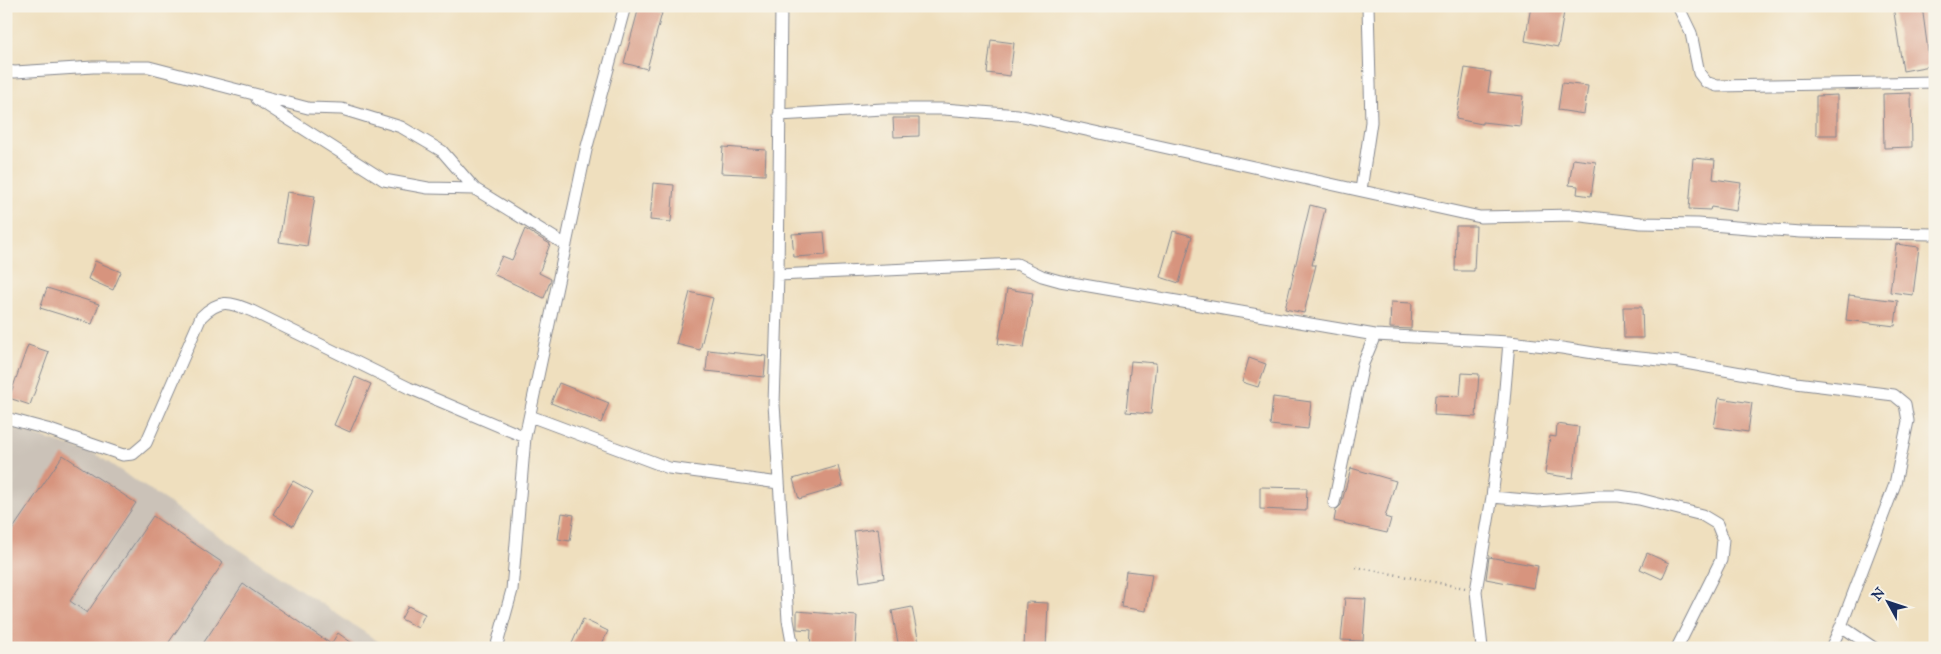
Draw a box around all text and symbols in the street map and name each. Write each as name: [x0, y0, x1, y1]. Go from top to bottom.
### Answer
north arrow: [1864, 576, 1914, 626]
text: N: [1868, 584, 1889, 604]

